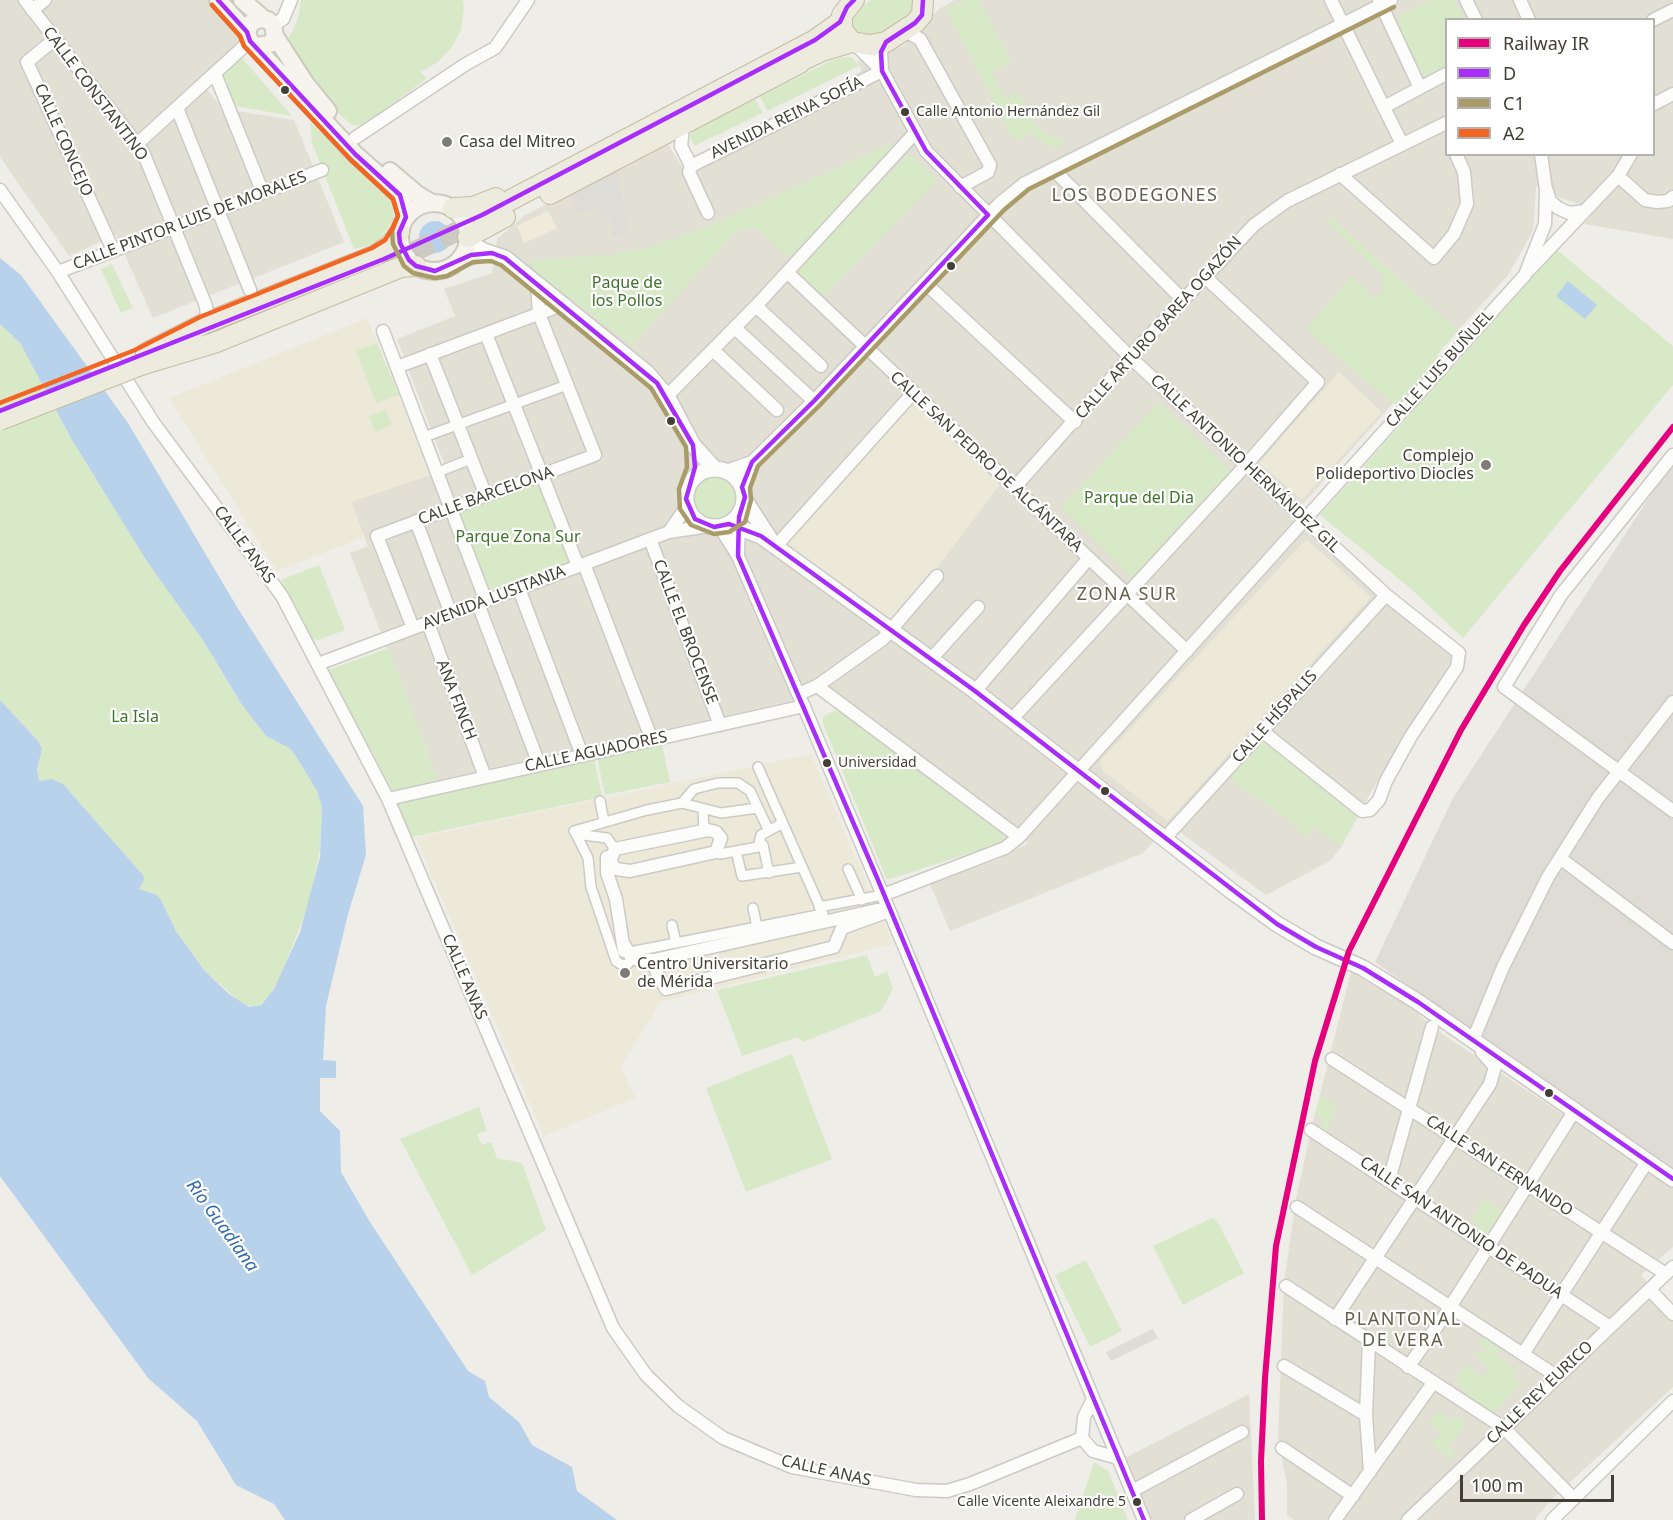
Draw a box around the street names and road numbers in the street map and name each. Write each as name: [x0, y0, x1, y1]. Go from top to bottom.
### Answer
street label: CALLE CONSTANTINO: [38, 23, 152, 165]
street label: AVENIDA REINA SOFÍA: [708, 73, 866, 163]
street label: CALLE CONCEJO: [30, 81, 96, 199]
street label: CALLE PINTOR LUIS DE MORALES: [70, 167, 310, 275]
street label: CALLE ARTURO BAREA OGAZÓN: [1072, 233, 1246, 423]
street label: CALLE LUIS BUÑUEL: [1382, 306, 1498, 432]
street label: CALLE SAN PEDRO DE ALCÁNTARA: [886, 368, 1086, 556]
street label: CALLE ANTONIO HERNÁNDEZ GIL: [1146, 371, 1344, 557]
street label: CALLE BARCELONA: [416, 463, 556, 529]
street label: CALLE ANAS: [209, 502, 279, 588]
street label: CALLE EL BROCENSE: [649, 557, 721, 707]
street label: AVENIDA LUSITANIA: [420, 562, 568, 634]
street label: ANA FINCH: [432, 657, 480, 743]
street label: CALLE HÍSPALIS: [1228, 667, 1322, 767]
street label: CALLE AGUADORES: [523, 728, 669, 776]
street label: CALLE ANAS: [437, 931, 491, 1023]
street label: CALLE SAN FERNANDO: [1422, 1111, 1576, 1221]
street label: CALLE SAN ANTONIO DE PADUA: [1356, 1153, 1566, 1303]
street label: CALLE REY EURICO: [1483, 1337, 1597, 1449]
street label: CALLE ANAS: [779, 1451, 873, 1491]

